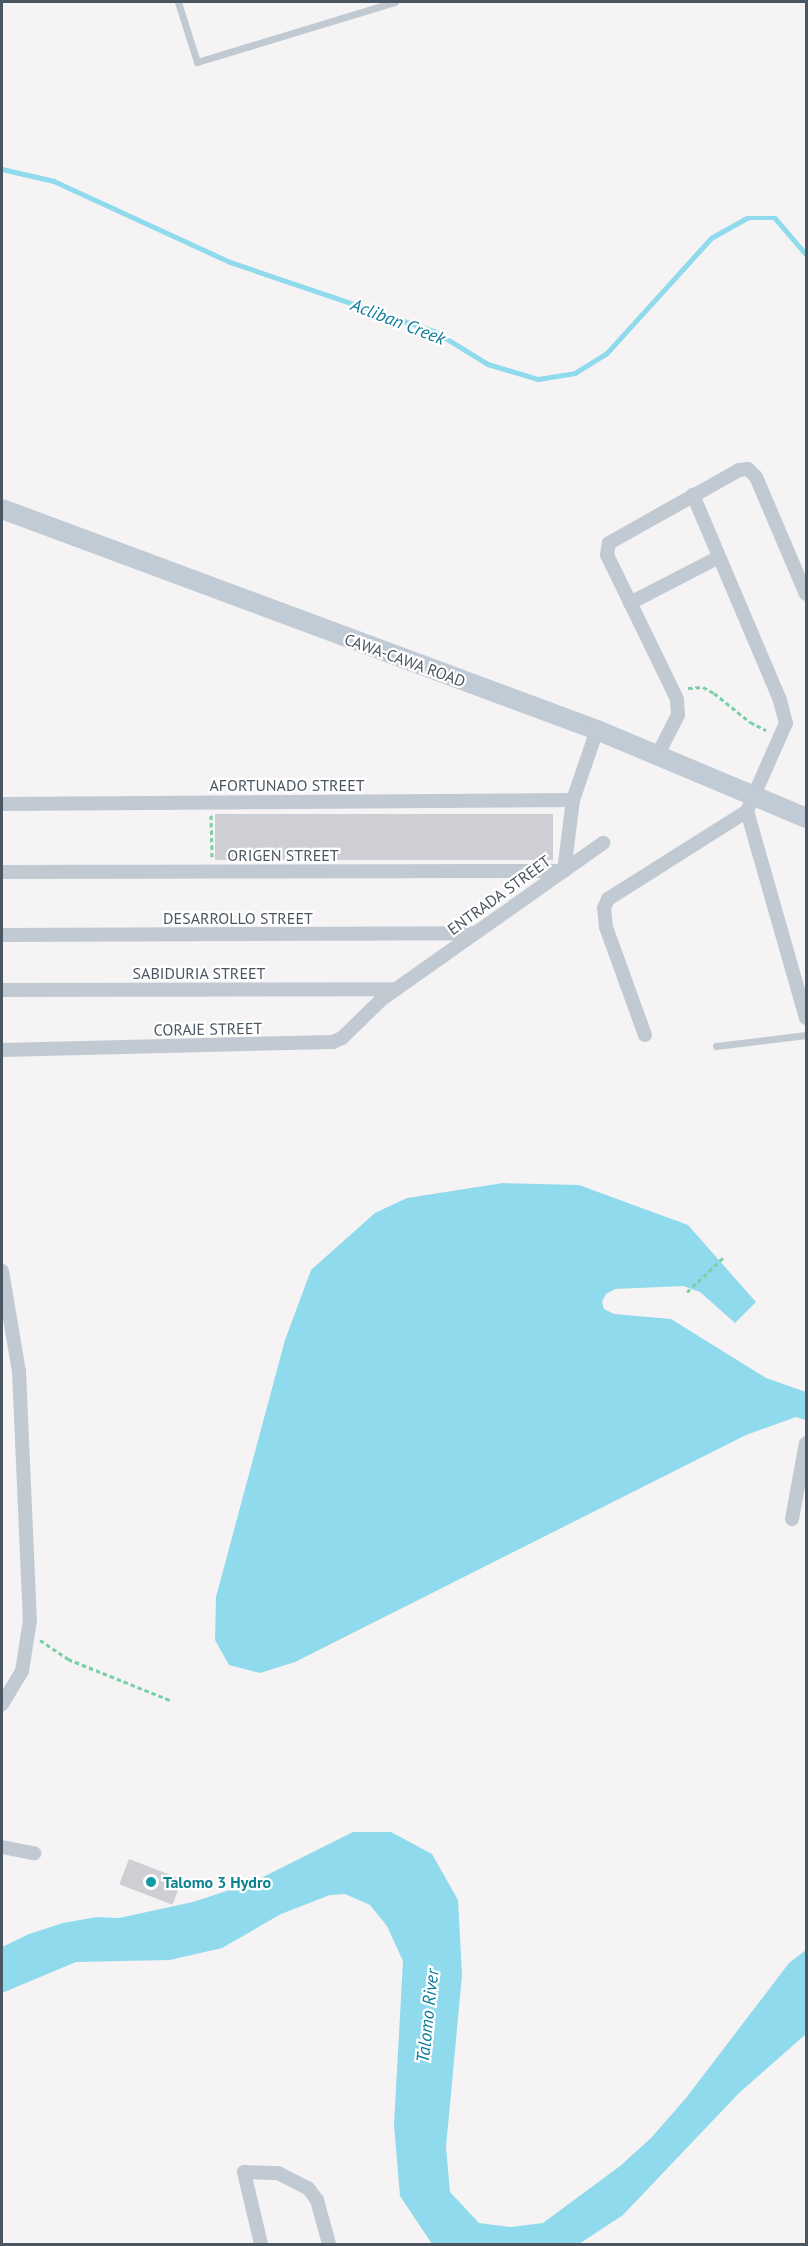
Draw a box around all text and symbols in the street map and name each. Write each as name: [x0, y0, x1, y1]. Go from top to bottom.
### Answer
water label: Acliban Creek: [348, 294, 448, 350]
street label: CAWA-CAWA ROAD: [342, 629, 468, 691]
street label: AFORTUNADO STREET: [209, 775, 365, 795]
street label: ORIGEN STREET: [227, 845, 339, 865]
street label: ENTRADA STREET: [443, 851, 555, 939]
street label: DESARROLLO STREET: [163, 908, 313, 928]
street label: SABIDURIA STREET: [132, 963, 266, 983]
street label: CORAJE STREET: [154, 1018, 262, 1040]
place label: Talomo 3 Hydro: [163, 1872, 271, 1892]
marker: Talomo 3 Hydro: [144, 1875, 158, 1889]
water label: Talomo River: [412, 1968, 444, 2064]

